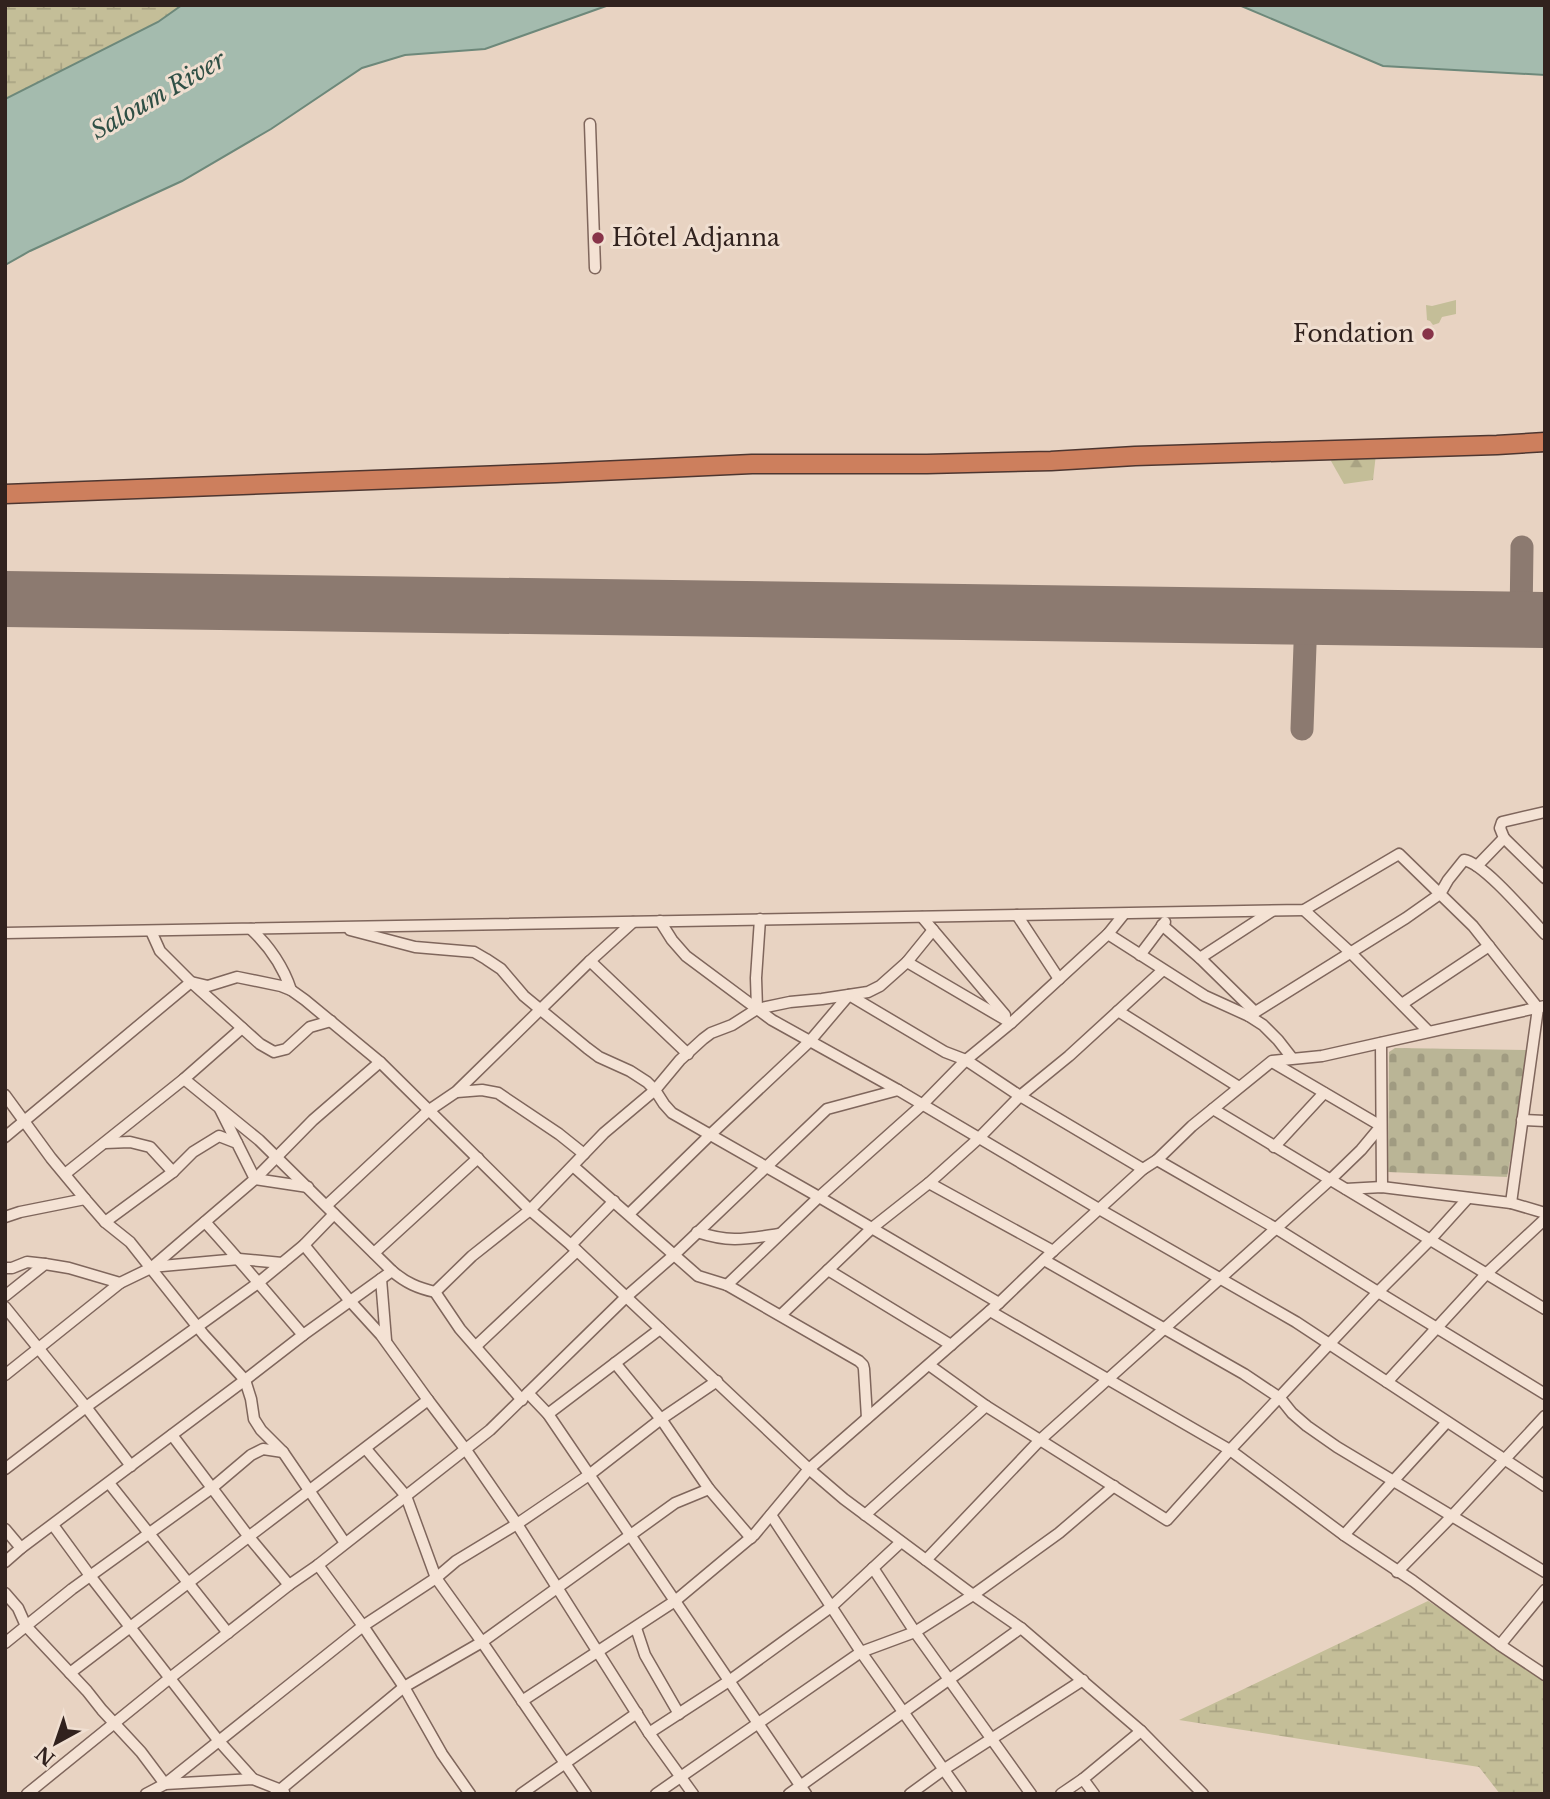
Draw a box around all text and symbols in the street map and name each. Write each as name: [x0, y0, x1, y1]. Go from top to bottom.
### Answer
water label: Saloum River: [85, 44, 231, 145]
place label: Hôtel Adjanna: [612, 224, 780, 252]
marker: Hôtel Adjanna: [590, 230, 606, 246]
place label: Fondation: [1293, 320, 1414, 348]
marker: Fondation: [1420, 326, 1436, 342]
north arrow: [21, 1708, 91, 1778]
text: N: [31, 1741, 60, 1770]

